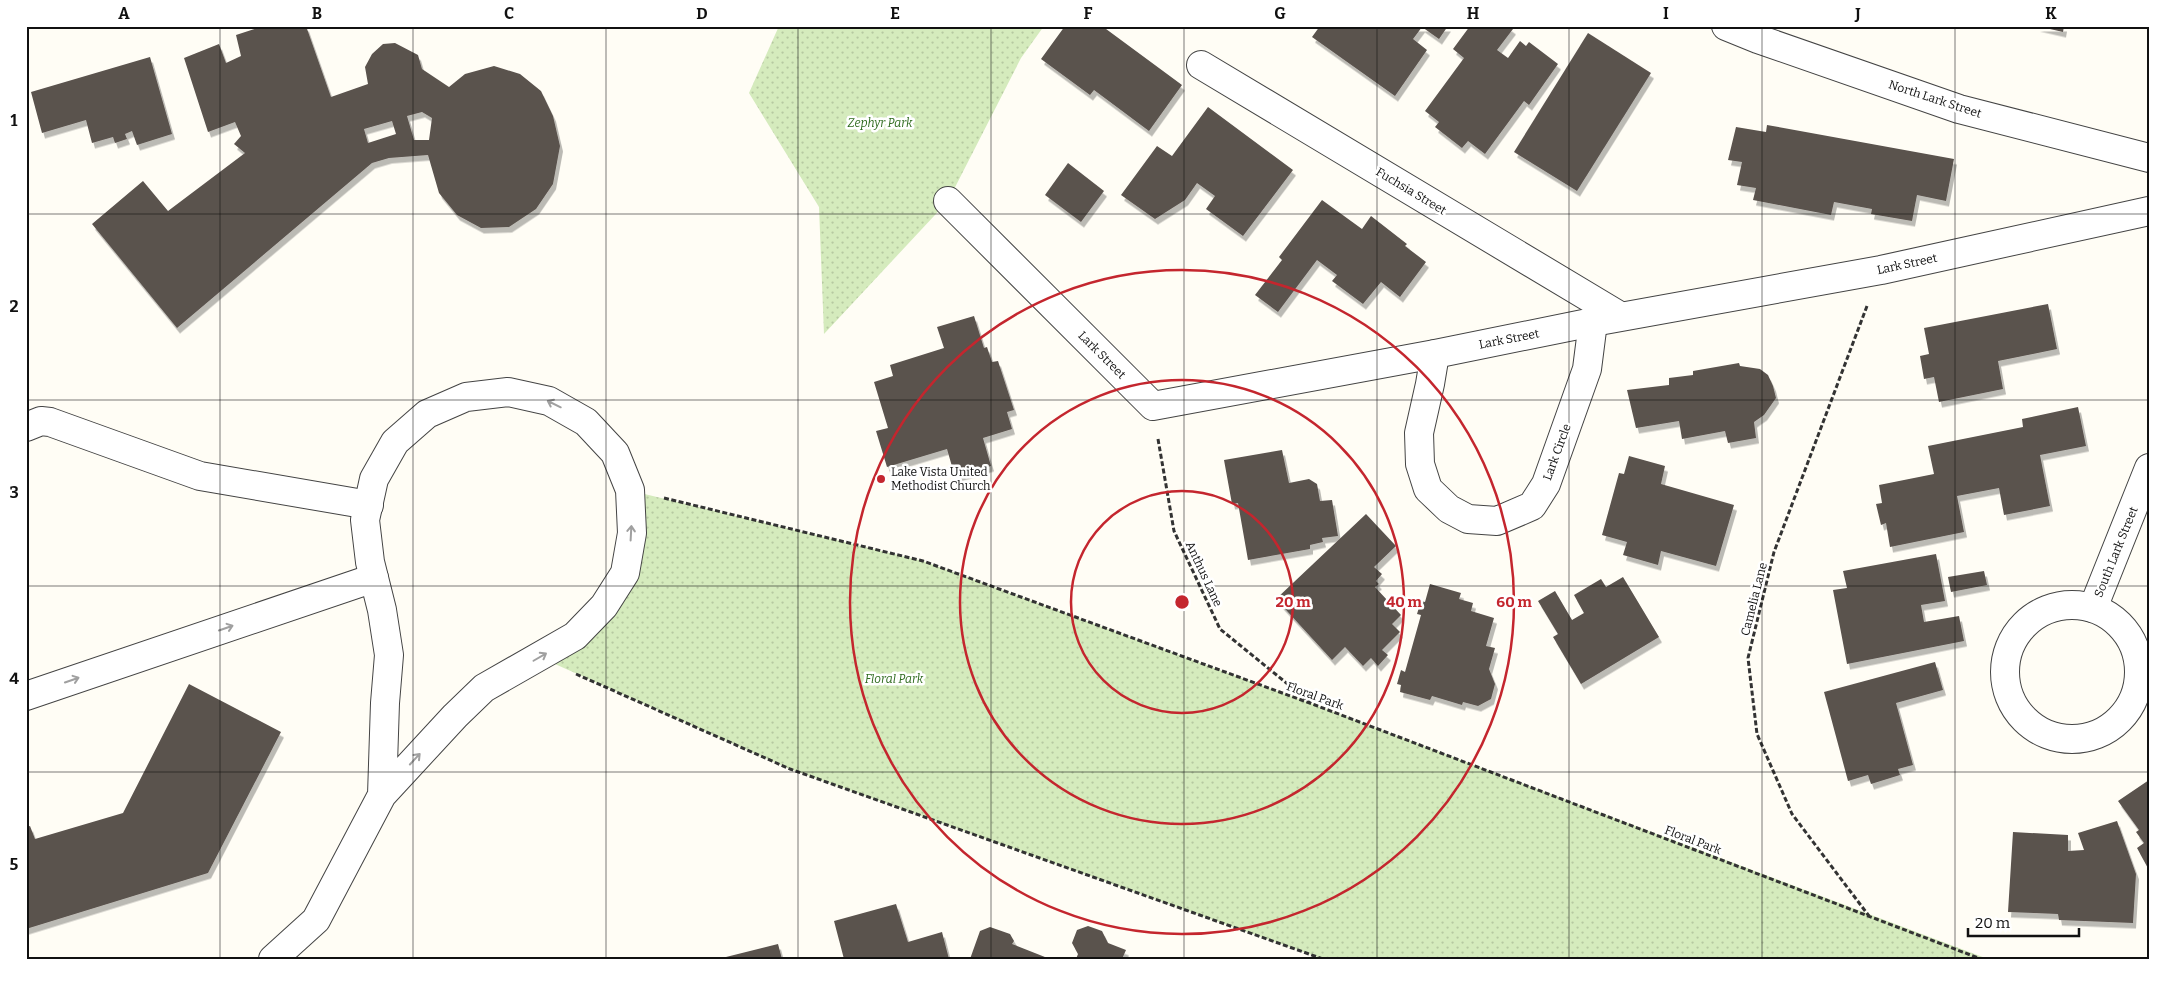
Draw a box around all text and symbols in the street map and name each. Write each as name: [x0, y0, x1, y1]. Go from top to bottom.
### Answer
text: A: [118, 4, 130, 23]
text: B: [312, 4, 322, 23]
text: C: [504, 4, 514, 23]
text: D: [696, 4, 708, 23]
text: E: [890, 4, 900, 23]
text: F: [1084, 4, 1093, 23]
text: G: [1274, 4, 1286, 23]
text: H: [1467, 4, 1480, 23]
text: I: [1663, 4, 1669, 23]
text: J: [1854, 4, 1861, 23]
text: K: [2045, 4, 2057, 23]
street label: North Lark Street: [1887, 77, 1984, 121]
text: 1: [11, 111, 18, 130]
park label: Zephyr Park: [847, 116, 913, 130]
street label: Fuchsia Street: [1373, 165, 1449, 218]
street label: Lark Street: [1876, 251, 1939, 277]
text: 2: [9, 297, 19, 316]
street label: Lark Street: [1478, 326, 1541, 352]
street label: Lark Street: [1075, 328, 1129, 382]
one-way arrow: [546, 399, 561, 409]
street label: Lark Circle: [1540, 422, 1574, 482]
place label: Lake Vista United Methodist Church: [891, 465, 991, 493]
marker: Lake Vista United Methodist Church: [875, 473, 887, 485]
text: 3: [9, 483, 19, 502]
street label: South Lark Street: [2091, 504, 2141, 599]
one-way arrow: [627, 525, 636, 541]
street label: Anthus Lane: [1183, 539, 1225, 609]
street label: Camelia Lane: [1738, 561, 1770, 637]
centre of rings: [1173, 593, 1191, 611]
text: 20 m: [1276, 593, 1311, 611]
text: 40 m: [1386, 593, 1423, 611]
text: 60 m: [1496, 593, 1532, 611]
one-way arrow: [218, 623, 234, 632]
one-way arrow: [532, 652, 547, 662]
text: 4: [9, 669, 19, 688]
park label: Floral Park: [865, 672, 924, 686]
one-way arrow: [64, 675, 80, 684]
street label: Floral Park: [1285, 679, 1346, 713]
one-way arrow: [409, 753, 421, 766]
street label: Floral Park: [1663, 823, 1724, 857]
text: 5: [10, 855, 19, 874]
scale bar: [1968, 905, 2079, 937]
text: 20 m: [1975, 914, 2011, 932]

